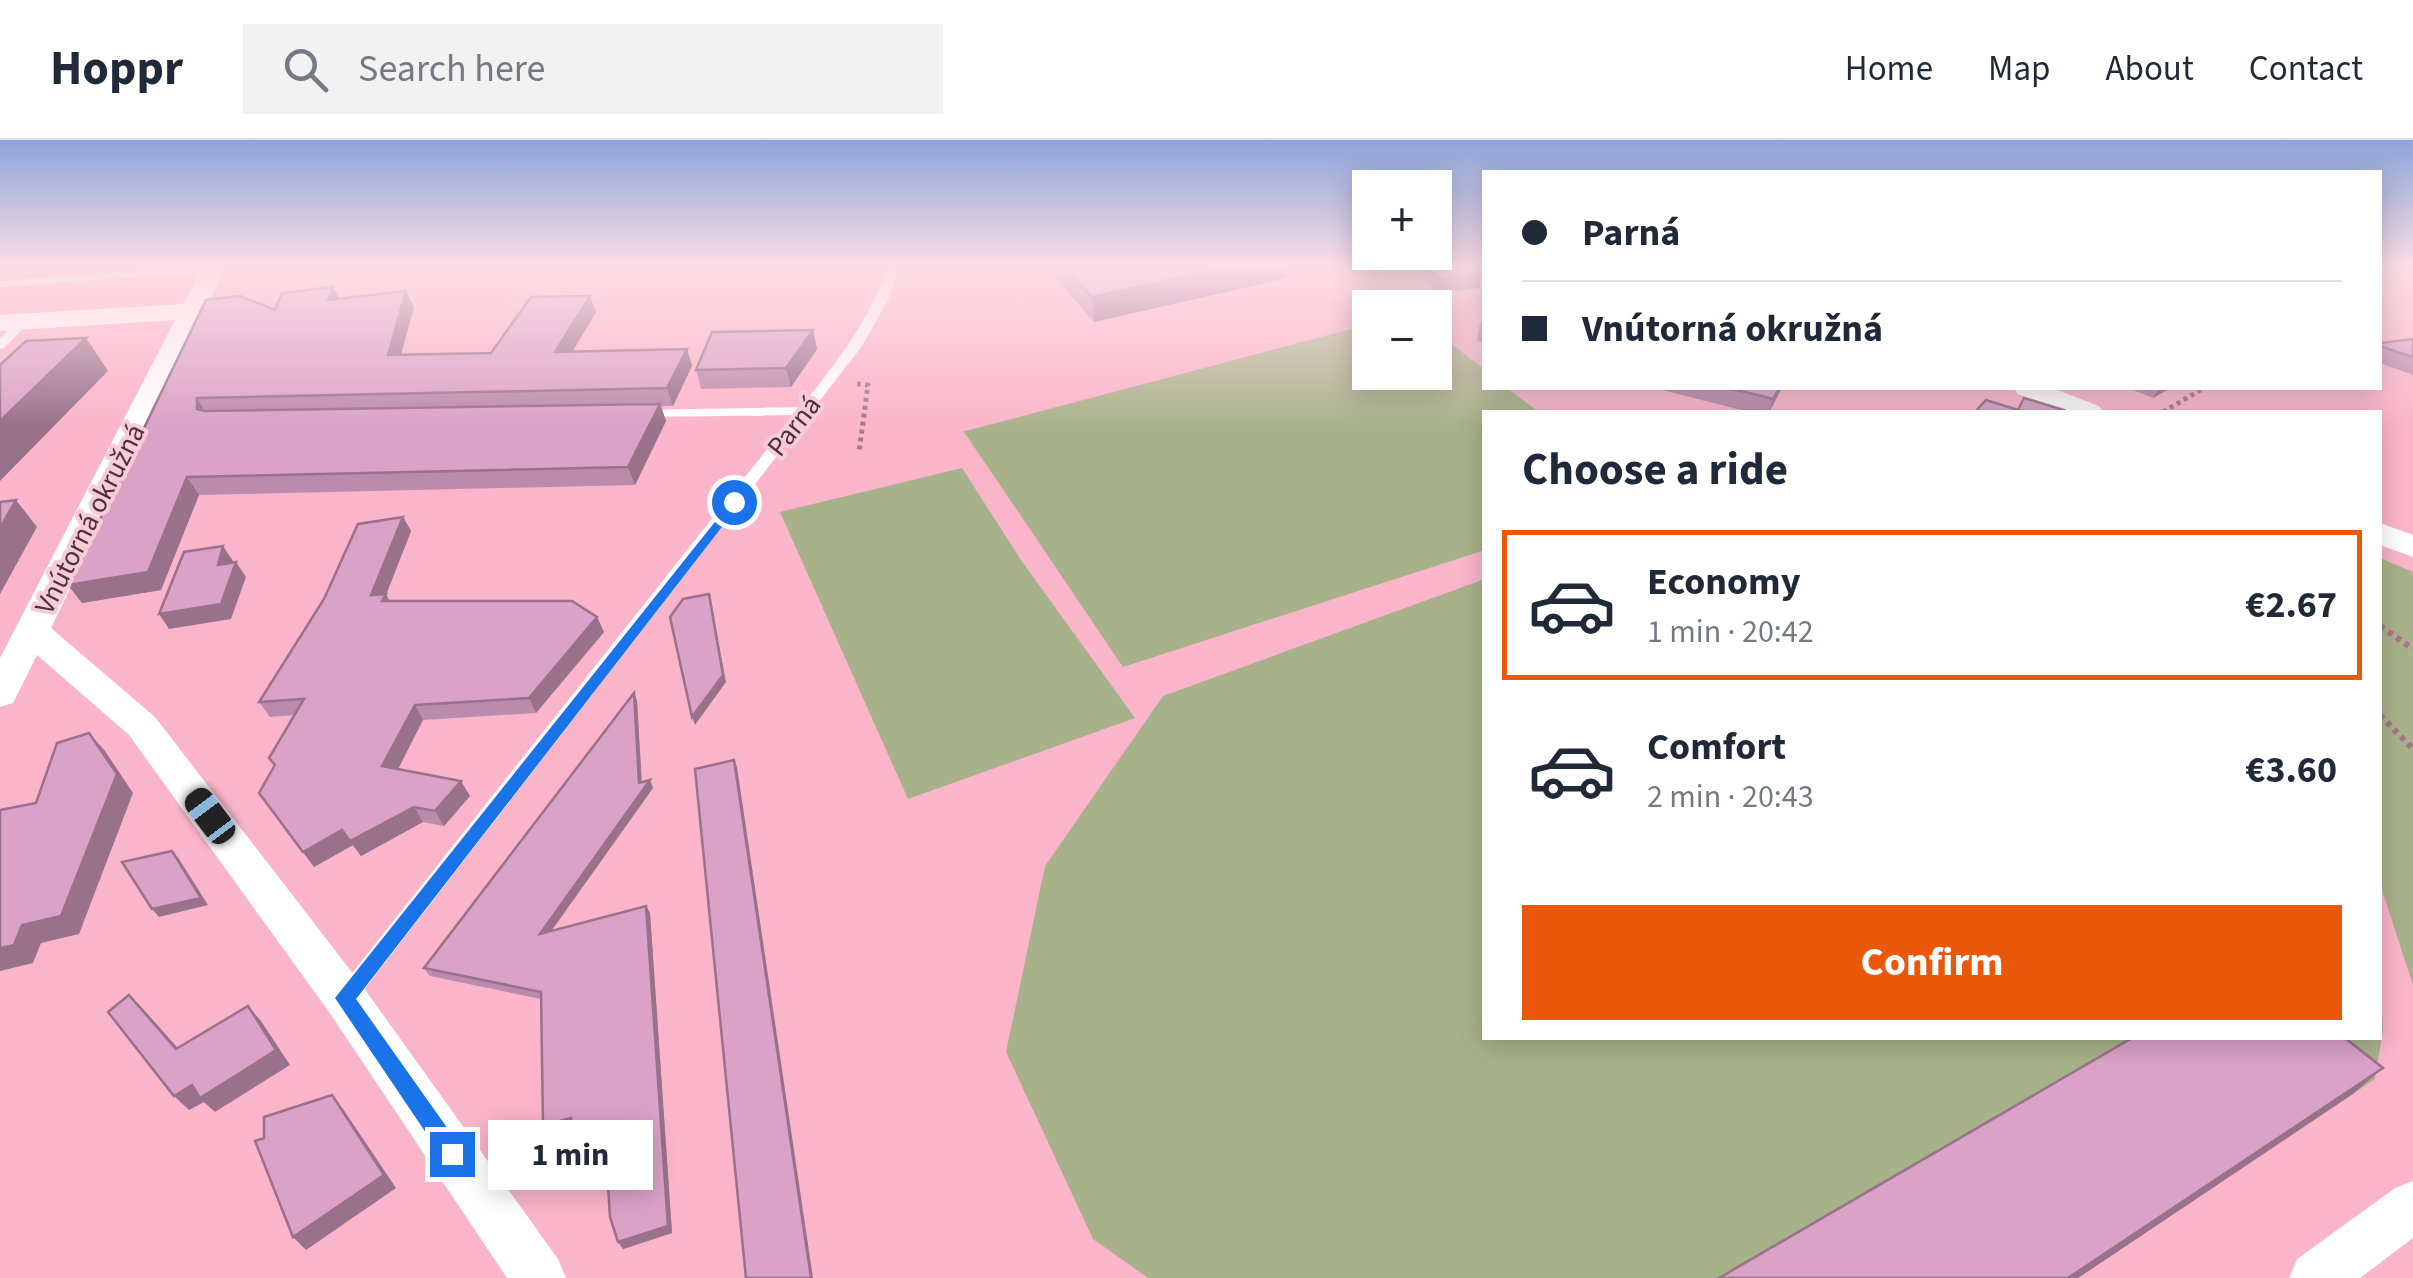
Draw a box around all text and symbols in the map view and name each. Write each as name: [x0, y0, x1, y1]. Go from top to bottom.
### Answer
search box: [243, 24, 943, 114]
text: Hoppr: [50, 35, 183, 103]
icon: search: [278, 42, 333, 97]
text: Search here: [358, 42, 545, 96]
text: Home: [1845, 44, 1933, 94]
text: Map: [1988, 44, 2051, 94]
text: About: [2106, 44, 2194, 94]
text: Contact: [2249, 44, 2363, 94]
map controls: [1352, 170, 1452, 390]
button: +: [1352, 170, 1452, 270]
text: Parná: [1582, 206, 1680, 260]
button: −: [1352, 290, 1452, 390]
text: Vnútorná okružná: [1582, 302, 1883, 356]
street label: Parná: [757, 387, 831, 465]
street label: Vnútorná okružná: [25, 417, 155, 621]
text: Choose a ride: [1522, 438, 1788, 502]
route start: [712, 480, 757, 525]
text: Economy: [1647, 555, 1800, 609]
icon: car: [1527, 560, 1617, 650]
text: €2.67: [2245, 578, 2337, 632]
text: 1 min · 20:42: [1647, 609, 1814, 655]
text: Comfort: [1647, 720, 1786, 774]
icon: car: [1527, 725, 1617, 815]
text: €3.60: [2245, 743, 2337, 797]
text: 2 min · 20:43: [1647, 774, 1814, 820]
car: [180, 783, 240, 849]
button: Confirm: [1522, 905, 2342, 1020]
callout: 1 min: [487, 1119, 652, 1189]
route end: [430, 1132, 475, 1177]
text: 1 min: [532, 1132, 609, 1178]

